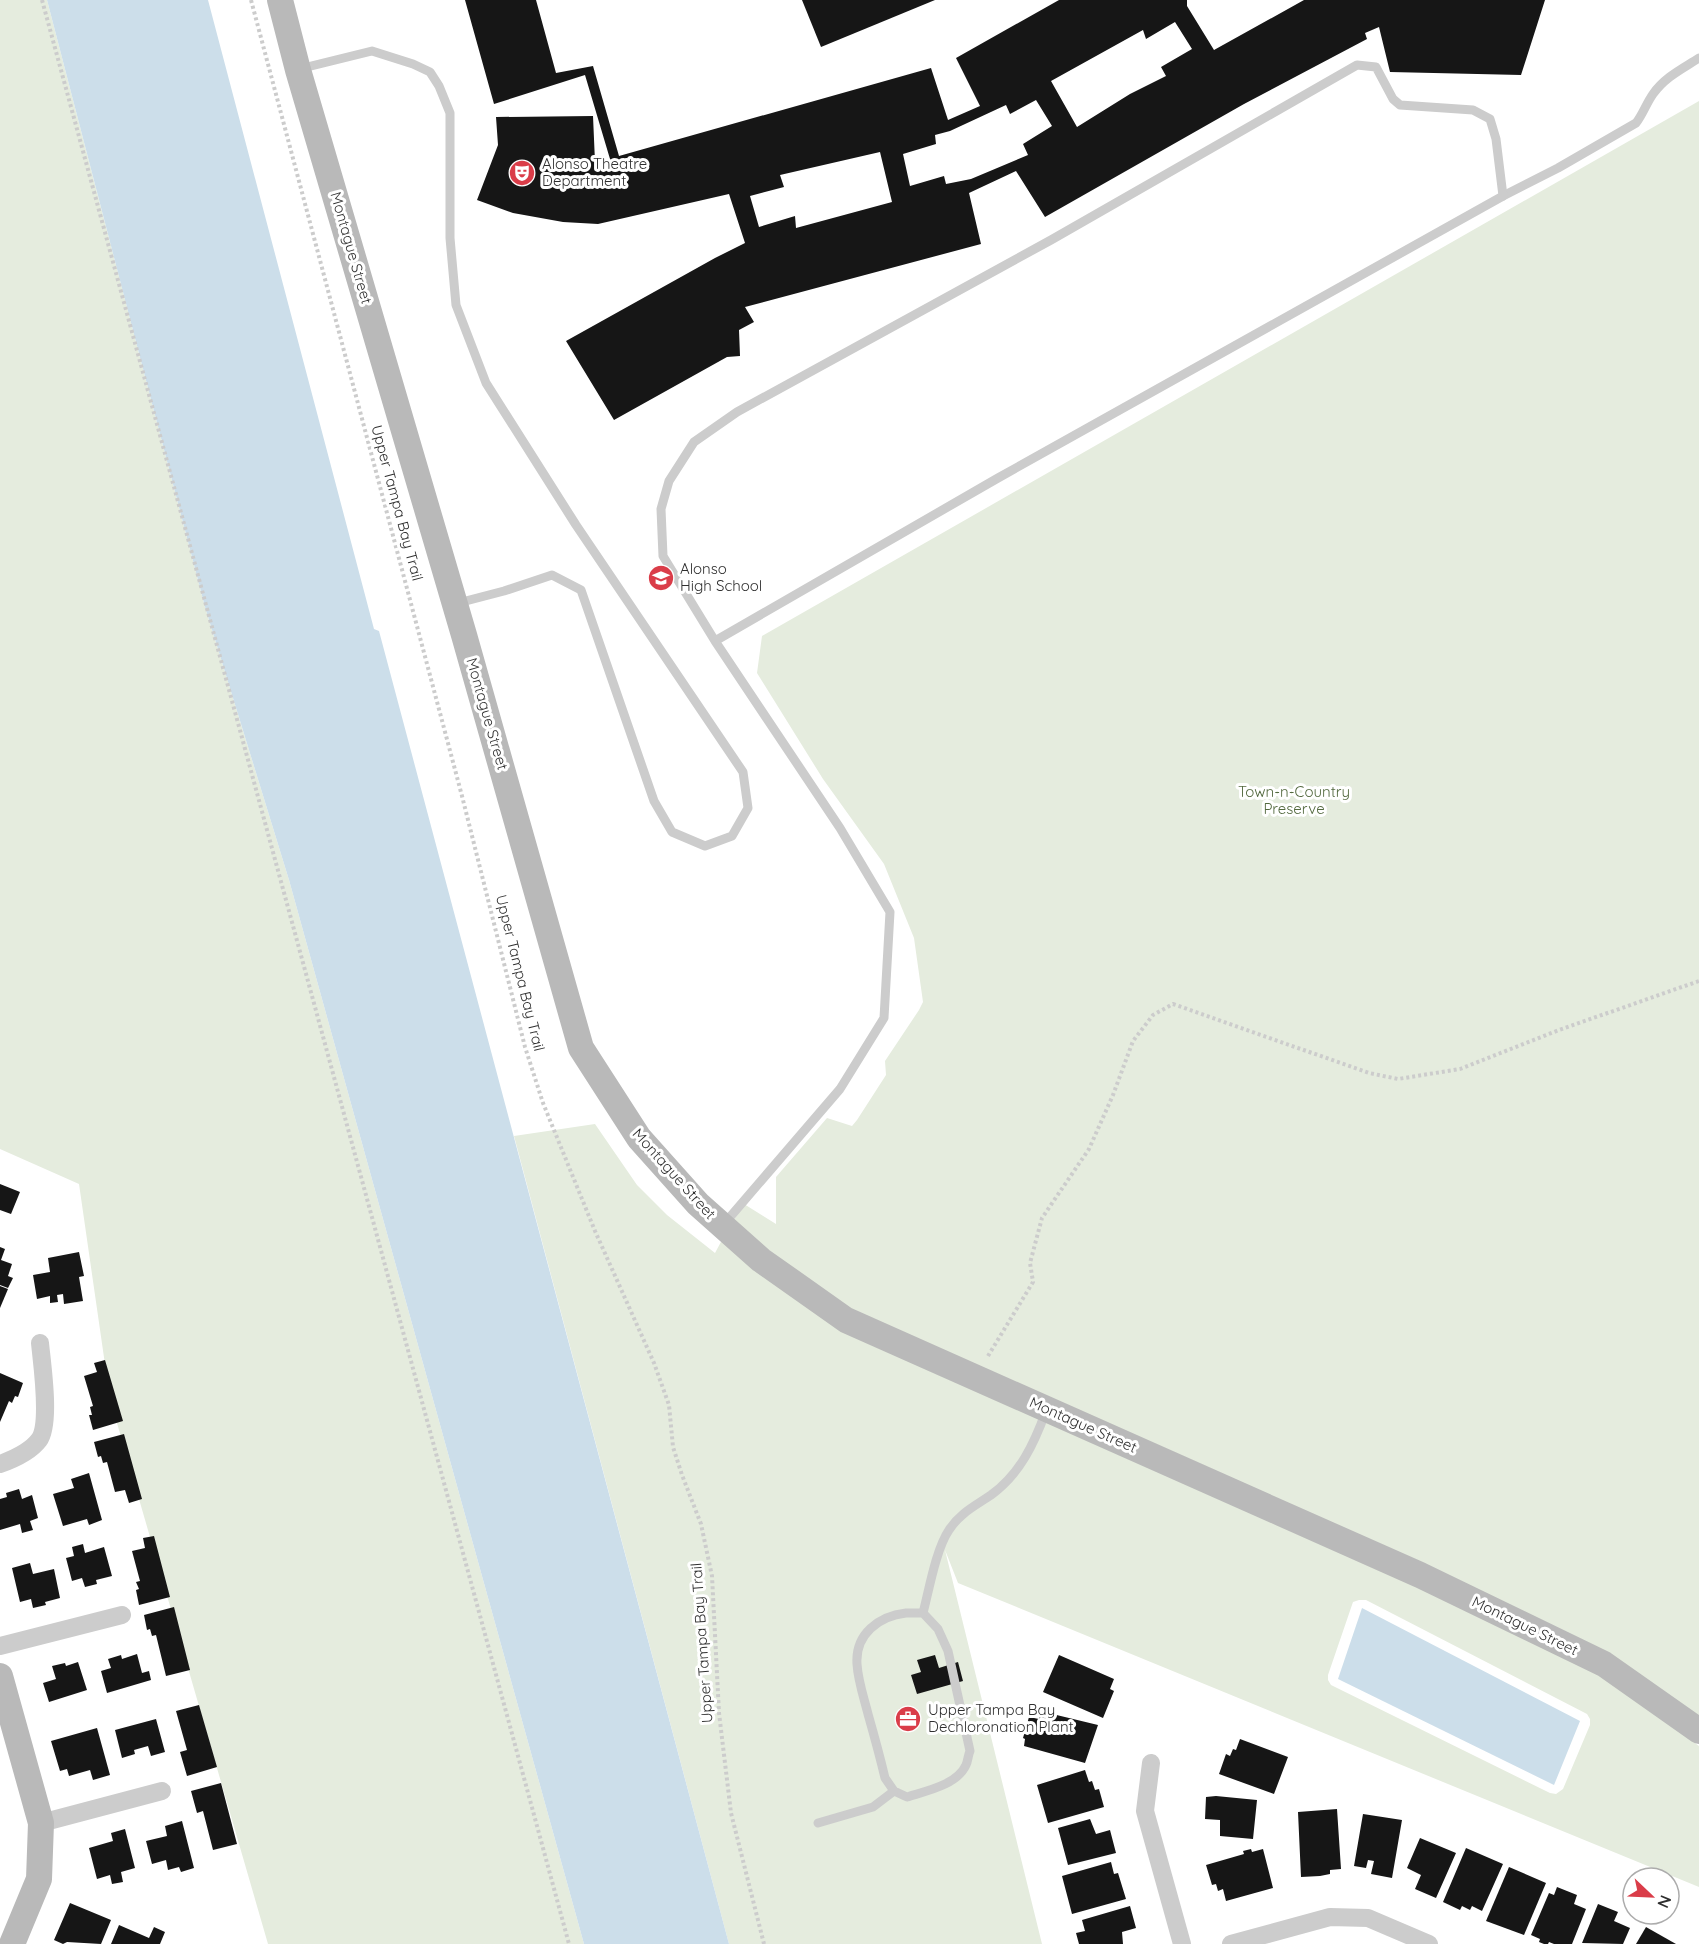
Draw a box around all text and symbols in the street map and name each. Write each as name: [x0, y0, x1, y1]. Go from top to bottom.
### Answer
place label: Alonso Theatre Department: [542, 154, 647, 190]
theatre icon: Alonso Theatre Department: [507, 158, 537, 188]
street label: Montague Street: [326, 190, 377, 306]
street label: Upper Tampa Bay Trail: [367, 423, 427, 583]
place label: Alonso High School: [680, 559, 762, 595]
school or university icon: Alonso High School: [646, 563, 676, 593]
street label: Montague Street: [462, 656, 513, 772]
park label: Town-n-Country Preserve: [1238, 782, 1350, 818]
street label: Upper Tampa Bay Trail: [492, 893, 549, 1053]
street label: Montague Street: [629, 1124, 720, 1223]
street label: Montague Street: [1027, 1392, 1140, 1457]
street label: Upper Tampa Bay Trail: [686, 1562, 717, 1724]
street label: Montague Street: [1469, 1592, 1581, 1659]
place label: Upper Tampa Bay Dechloronation Plant: [928, 1700, 1074, 1736]
office icon: Upper Tampa Bay Dechloronation Plant: [893, 1704, 923, 1734]
north arrow: [1621, 1866, 1681, 1926]
text: N: [1653, 1893, 1676, 1911]

